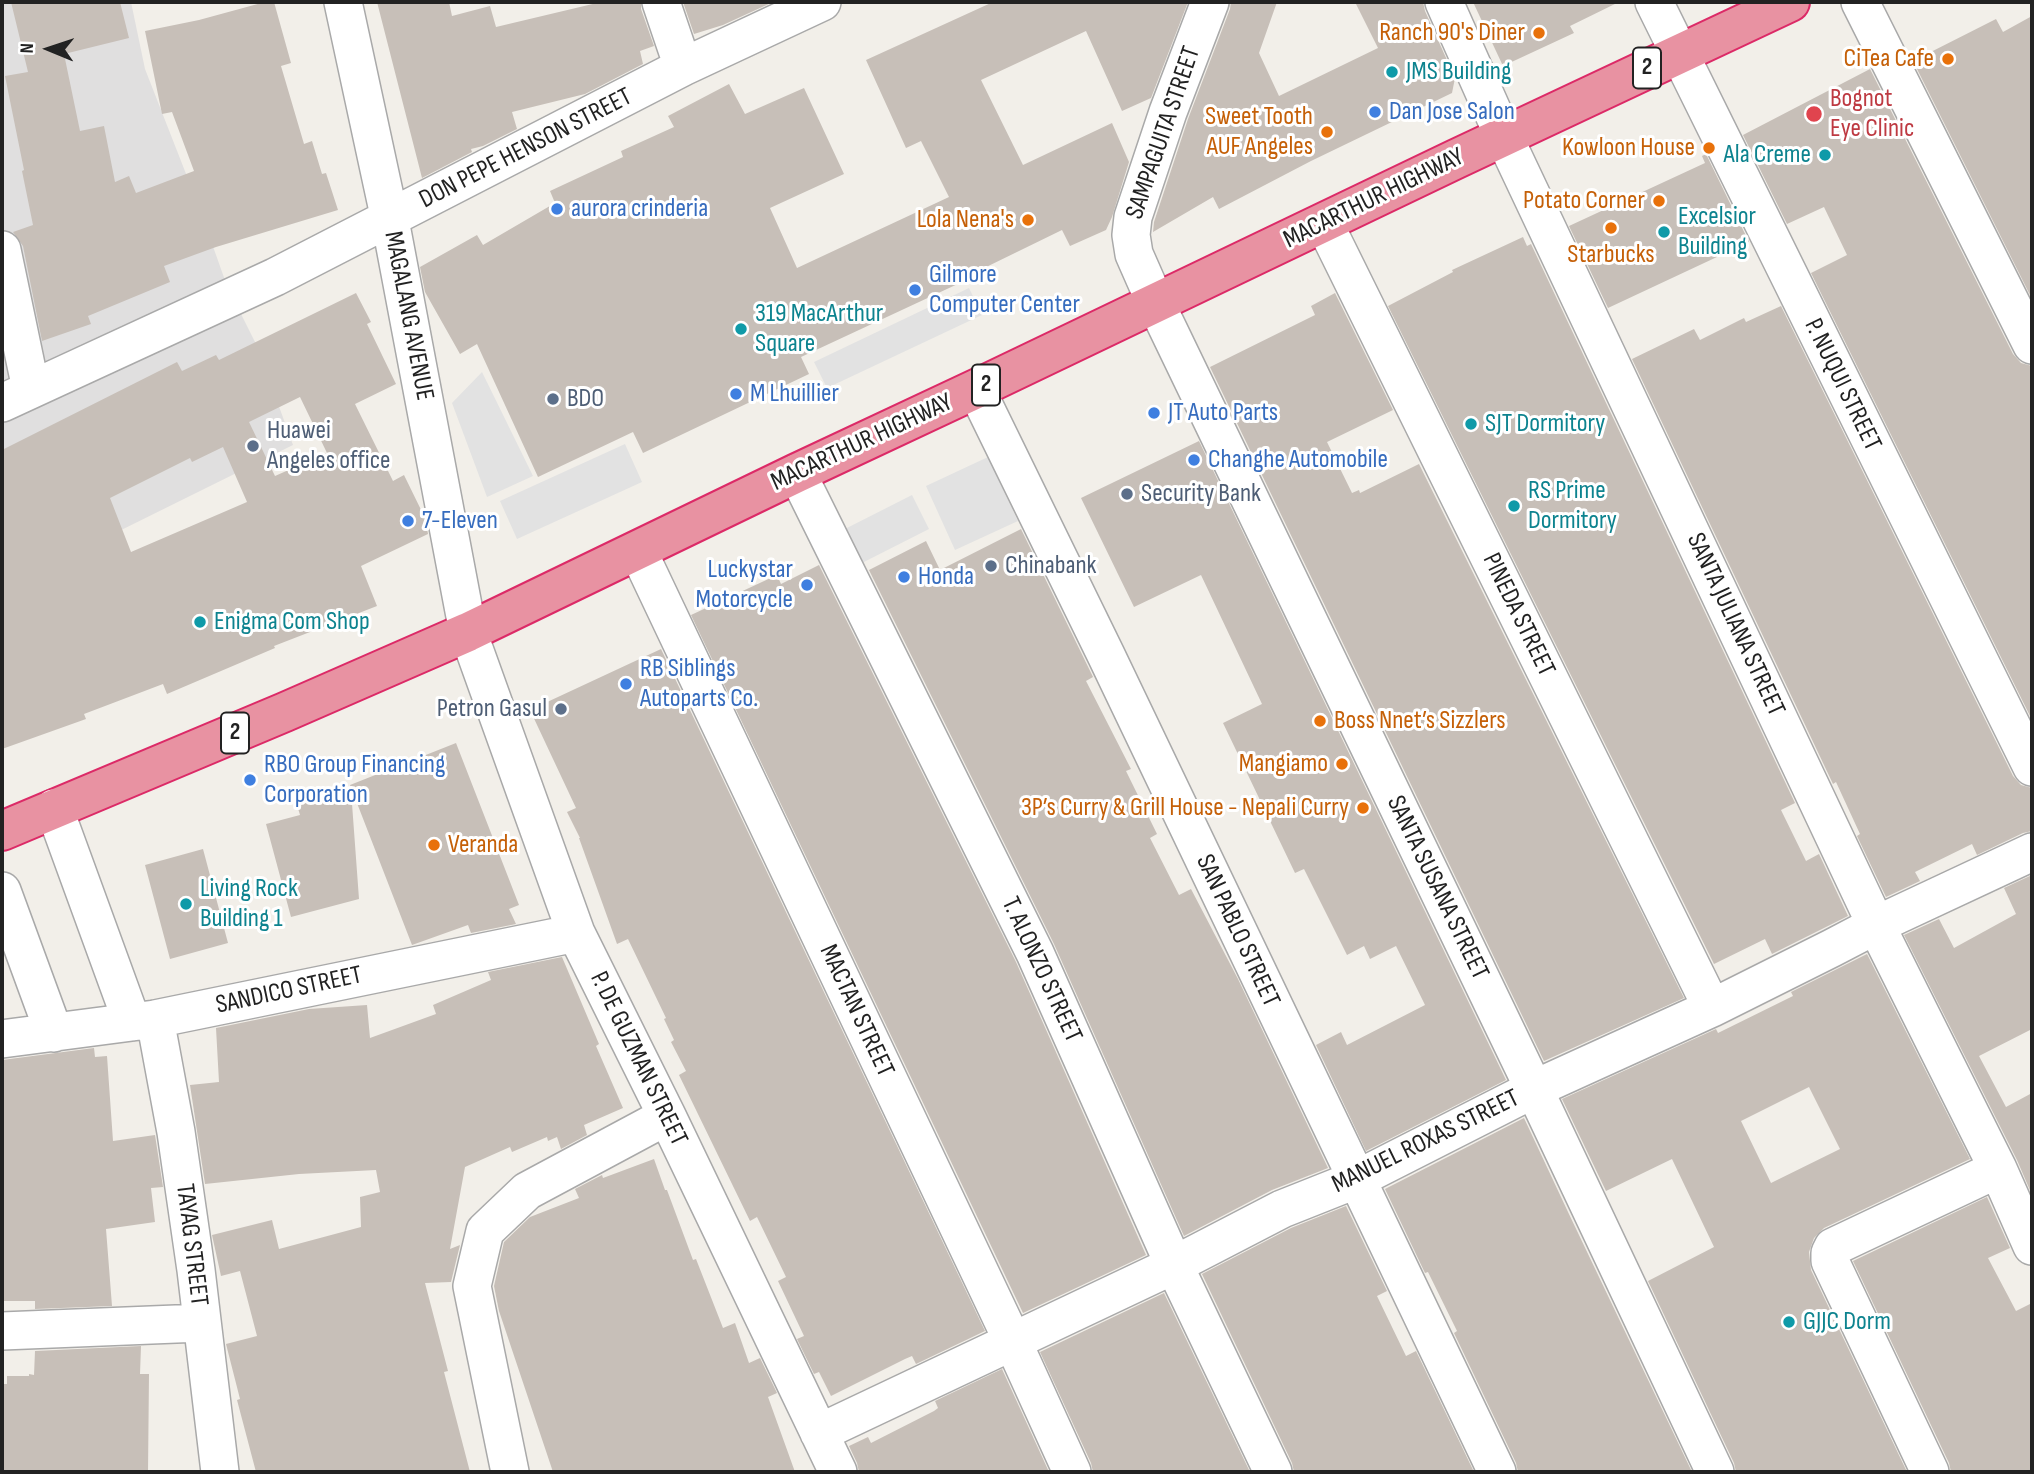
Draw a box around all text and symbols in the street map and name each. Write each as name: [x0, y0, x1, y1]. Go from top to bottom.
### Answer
north arrow: [14, 14, 84, 84]
place label: Ranch 90's Diner: [1379, 17, 1525, 49]
marker: Ranch 90's Diner: [1531, 25, 1547, 41]
text: N: [16, 43, 39, 54]
street label: SAMPAGUITA STREET: [1120, 43, 1208, 223]
place label: CiTea Cafe: [1844, 43, 1934, 75]
road number: 2: [1633, 47, 1661, 88]
marker: CiTea Cafe: [1940, 51, 1956, 67]
place label: JMS Building: [1406, 56, 1511, 88]
marker: JMS Building: [1384, 64, 1400, 80]
street label: DON PEPE HENSON STREET: [414, 82, 638, 216]
place label: Bognot Eye Clinic: [1830, 83, 1914, 144]
place label: Dan Jose Salon: [1389, 96, 1515, 128]
place label: Sweet Tooth AUF Angeles: [1205, 101, 1313, 162]
marker: Dan Jose Salon: [1367, 104, 1383, 120]
marker: Bognot Eye Clinic: [1804, 104, 1824, 124]
marker: Sweet Tooth AUF Angeles: [1319, 124, 1335, 140]
place label: Kowloon House: [1562, 132, 1695, 164]
place label: Ala Creme: [1723, 139, 1811, 171]
marker: Kowloon House: [1701, 140, 1717, 156]
street label: MACARTHUR HIGHWAY: [1279, 142, 1469, 256]
marker: Ala Creme: [1817, 147, 1833, 163]
place label: Potato Corner: [1523, 185, 1645, 217]
place label: aurora crinderia: [571, 193, 708, 225]
marker: Potato Corner: [1651, 193, 1667, 209]
marker: aurora crinderia: [549, 201, 565, 217]
place label: Excelsior Building: [1678, 201, 1756, 262]
place label: Lola Nena's: [917, 204, 1014, 236]
marker: Lola Nena's: [1020, 212, 1036, 228]
marker: Starbucks: [1603, 220, 1619, 236]
marker: Excelsior Building: [1656, 224, 1672, 240]
street label: MAGALANG AVENUE: [376, 229, 440, 403]
place label: Starbucks: [1567, 239, 1655, 271]
place label: Gilmore Computer Center: [929, 259, 1080, 320]
marker: Gilmore Computer Center: [907, 282, 923, 298]
place label: 319 MacArthur Square: [755, 298, 883, 360]
street label: P. NUQUI STREET: [1797, 314, 1887, 456]
marker: 319 MacArthur Square: [733, 321, 749, 337]
road number: 2: [972, 364, 1000, 406]
place label: M Lhuillier: [750, 378, 839, 410]
place label: BDO: [567, 383, 604, 415]
marker: M Lhuillier: [728, 386, 744, 402]
street label: MACARTHUR HIGHWAY: [766, 387, 958, 499]
marker: BDO: [545, 391, 561, 407]
place label: JT Auto Parts: [1168, 397, 1278, 429]
marker: JT Auto Parts: [1146, 405, 1162, 421]
place label: SJT Dormitory: [1485, 408, 1605, 440]
place label: Huawei Angeles office: [267, 415, 390, 476]
marker: SJT Dormitory: [1463, 416, 1479, 432]
marker: Huawei Angeles office: [245, 438, 261, 454]
place label: Changhe Automobile: [1208, 444, 1388, 476]
marker: Changhe Automobile: [1186, 452, 1202, 468]
place label: RS Prime Dormitory: [1528, 475, 1617, 536]
place label: Security Bank: [1141, 478, 1261, 510]
marker: Security Bank: [1119, 486, 1135, 502]
marker: RS Prime Dormitory: [1506, 498, 1522, 514]
place label: 7-Eleven: [422, 505, 498, 537]
marker: 7-Eleven: [400, 513, 416, 529]
street label: SANTA JULIANA STREET: [1679, 528, 1791, 722]
street label: PINEDA STREET: [1475, 548, 1561, 682]
place label: Chinabank: [1005, 550, 1097, 582]
place label: Luckystar Motorcycle: [695, 554, 793, 616]
marker: Chinabank: [983, 558, 999, 574]
place label: Honda: [918, 561, 974, 593]
marker: Honda: [896, 569, 912, 585]
marker: Luckystar Motorcycle: [799, 577, 815, 593]
place label: Enigma Com Shop: [214, 606, 370, 638]
marker: Enigma Com Shop: [192, 614, 208, 630]
place label: RB Siblings Autoparts Co.: [640, 653, 758, 714]
marker: RB Siblings Autoparts Co.: [618, 676, 634, 692]
place label: Petron Gasul: [437, 693, 547, 725]
marker: Petron Gasul: [553, 701, 569, 717]
place label: Boss Nnet’s Sizzlers: [1334, 705, 1506, 737]
road number: 2: [221, 712, 249, 754]
marker: Boss Nnet’s Sizzlers: [1312, 713, 1328, 729]
place label: Mangiamo: [1239, 748, 1328, 780]
place label: RBO Group Financing Corporation: [264, 749, 445, 810]
marker: Mangiamo: [1334, 756, 1350, 772]
marker: RBO Group Financing Corporation: [242, 772, 258, 788]
street label: SANTA SUSANA STREET: [1379, 791, 1495, 985]
place label: 3P’s Curry & Grill House - Nepali Curry: [1021, 792, 1349, 824]
marker: 3P’s Curry & Grill House - Nepali Curry: [1355, 800, 1371, 816]
place label: Veranda: [448, 829, 518, 861]
marker: Veranda: [426, 837, 442, 853]
street label: SAN PABLO STREET: [1188, 850, 1286, 1012]
place label: Living Rock Building 1: [200, 873, 298, 934]
street label: T. ALONZO STREET: [994, 892, 1088, 1048]
marker: Living Rock Building 1: [178, 896, 194, 912]
street label: MACTAN STREET: [812, 940, 900, 1082]
street label: SANDICO STREET: [213, 960, 365, 1022]
street label: P. DE GUZMAN STREET: [582, 967, 694, 1151]
street label: MANUEL ROXAS STREET: [1327, 1083, 1525, 1201]
street label: TAYAG STREET: [168, 1182, 214, 1308]
place label: GJJC Dorm: [1803, 1306, 1891, 1338]
marker: GJJC Dorm: [1781, 1314, 1797, 1330]

